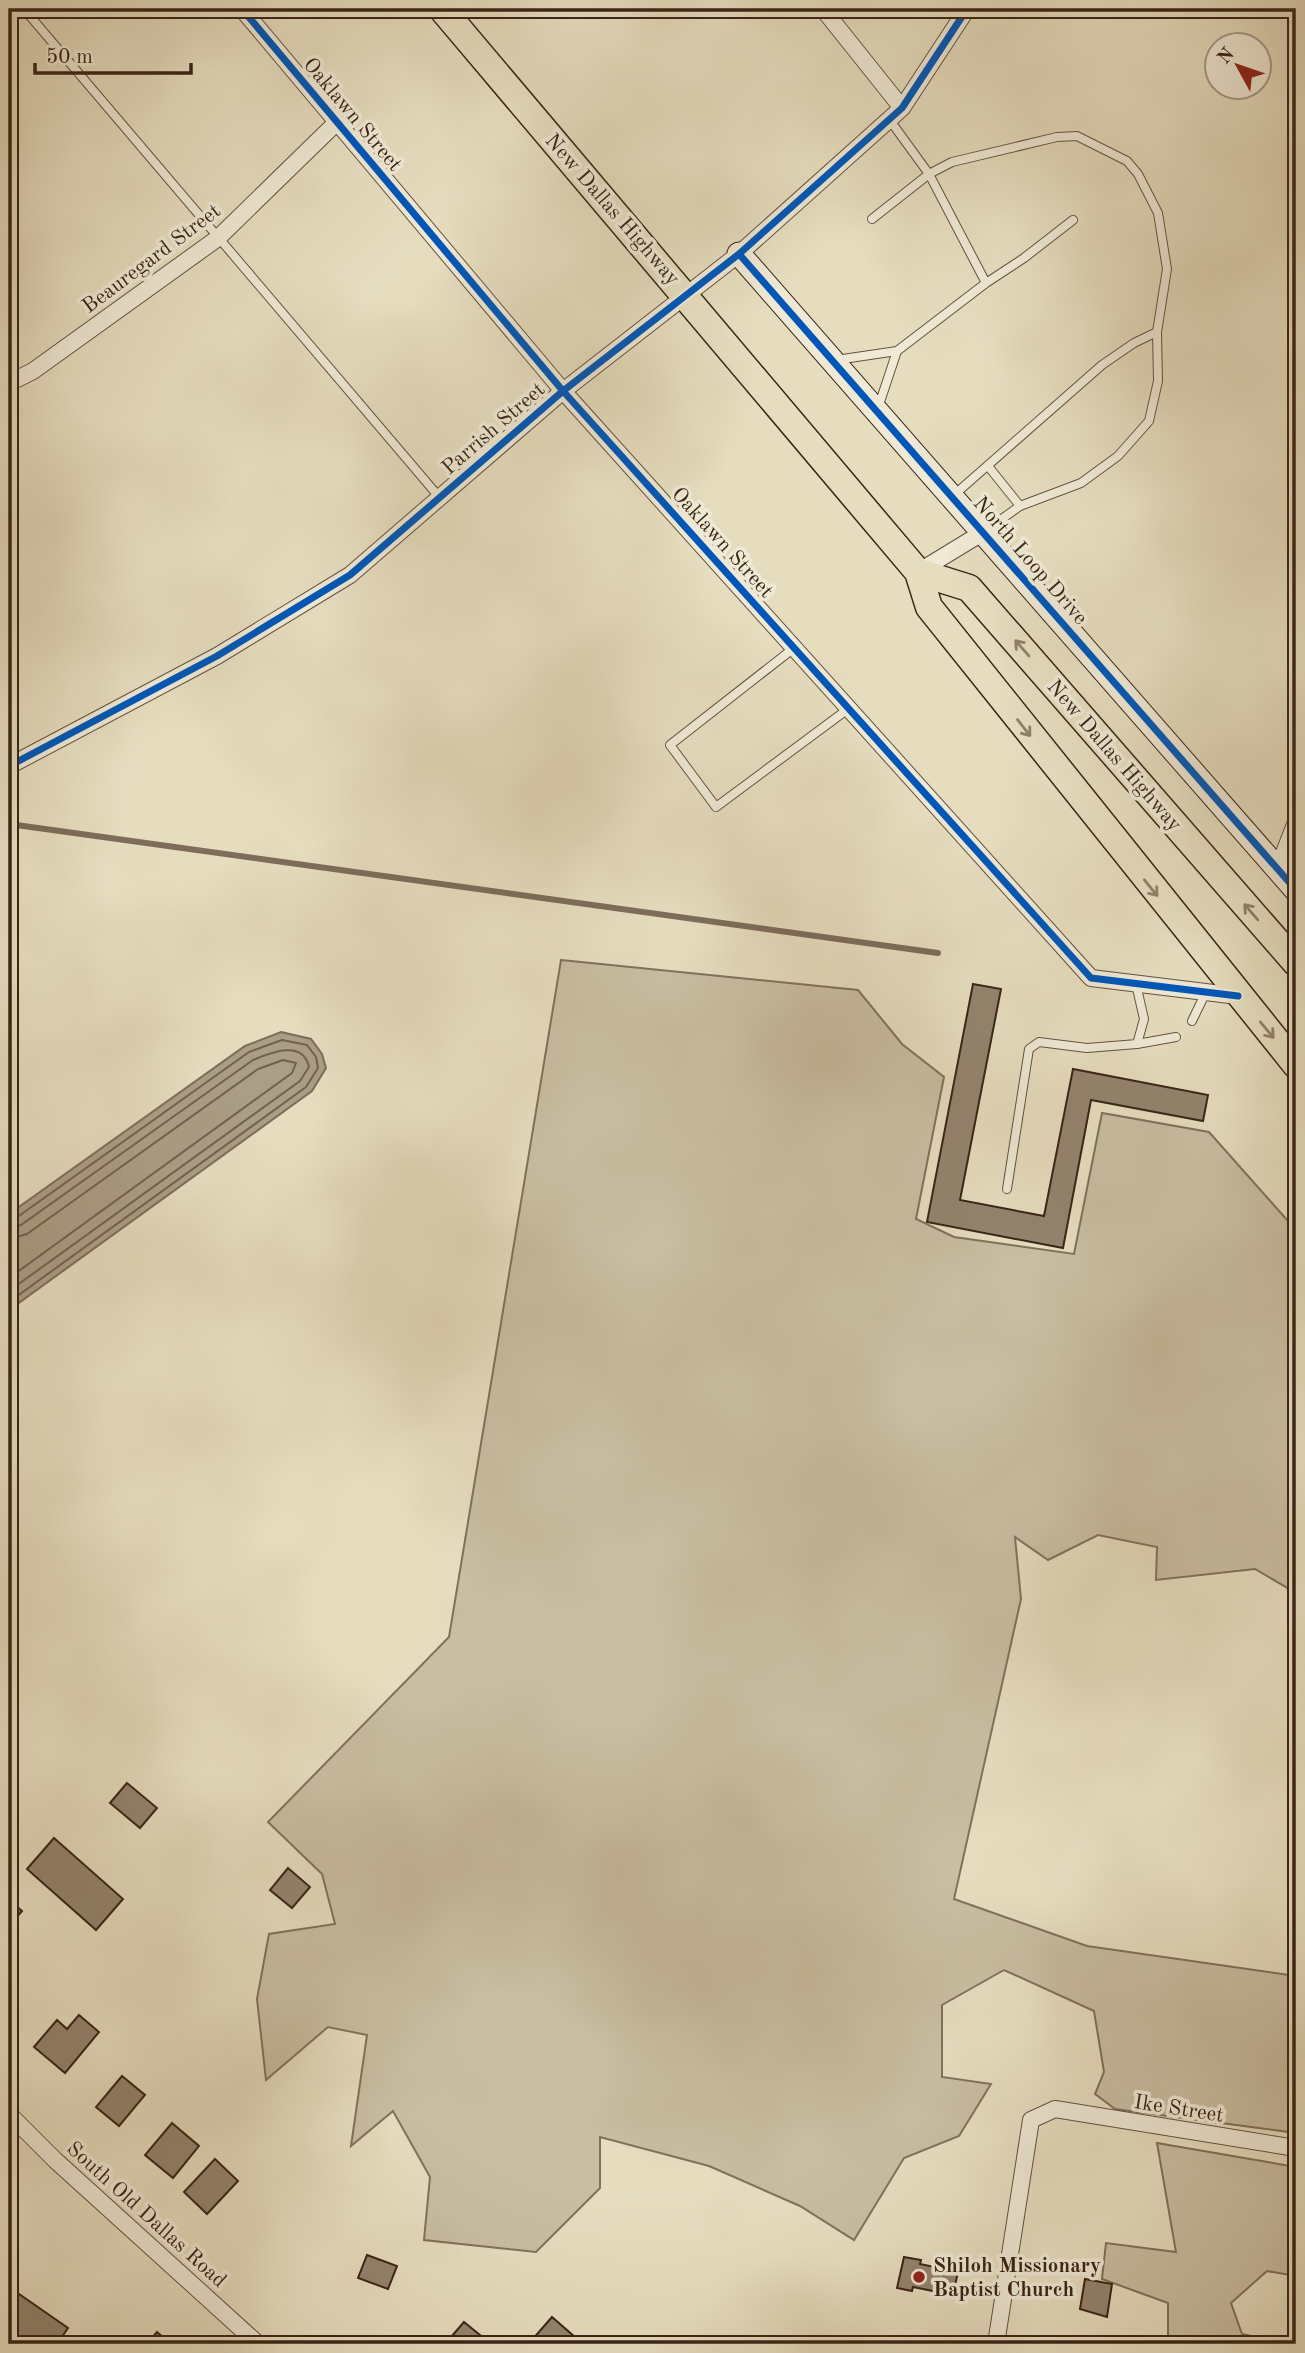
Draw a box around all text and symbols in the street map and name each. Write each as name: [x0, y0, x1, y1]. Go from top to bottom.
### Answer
scale bar: [35, 32, 191, 76]
north arrow: [1204, 32, 1274, 102]
text: N: [1215, 45, 1239, 68]
text: 50 m: [46, 47, 93, 68]
street label: Oaklawn Street: [299, 54, 405, 176]
street label: New Dallas Highway: [541, 130, 683, 290]
street label: Beauregard Street: [79, 201, 225, 318]
street label: Parrish Street: [439, 379, 549, 479]
street label: Oaklawn Street: [667, 484, 777, 602]
street label: North Loop Drive: [969, 493, 1091, 629]
one-way arrow: [1014, 639, 1030, 657]
street label: New Dallas Highway: [1043, 676, 1185, 836]
one-way arrow: [1016, 718, 1032, 736]
one-way arrow: [1144, 878, 1159, 896]
one-way arrow: [1243, 904, 1260, 921]
one-way arrow: [1259, 1021, 1275, 1039]
street label: Ike Street: [1132, 2092, 1225, 2127]
street label: South Old Dallas Road: [62, 2138, 230, 2292]
place label: Shiloh Missionary Baptist Church: [933, 2256, 1101, 2301]
marker: Shiloh Missionary Baptist Church: [911, 2269, 927, 2285]

